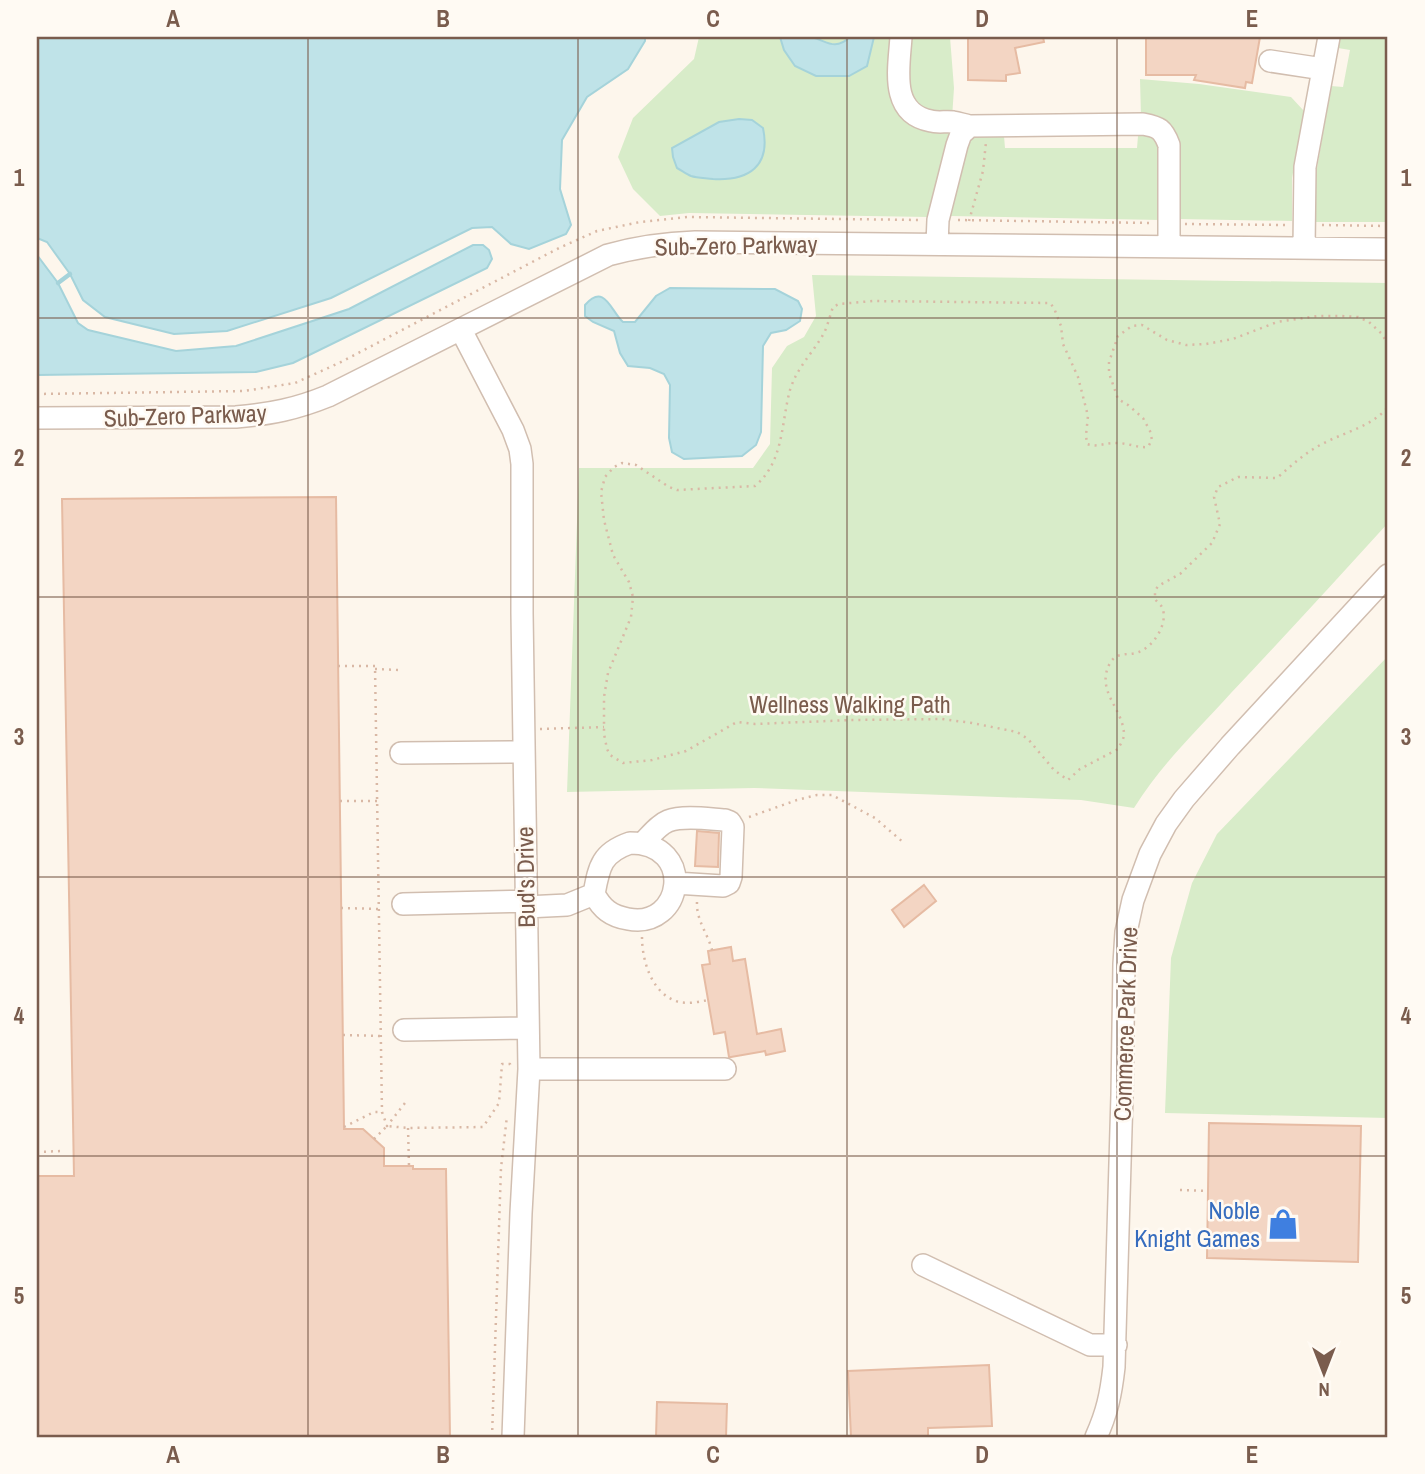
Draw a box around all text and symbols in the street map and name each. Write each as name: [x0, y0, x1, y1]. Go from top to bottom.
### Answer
text: A: [166, 3, 180, 34]
text: B: [436, 3, 450, 34]
text: C: [706, 3, 720, 34]
text: D: [975, 3, 989, 34]
text: E: [1246, 3, 1258, 34]
text: 1: [14, 162, 25, 193]
text: 1: [1401, 162, 1412, 193]
street label: Sub-Zero Parkway: [654, 228, 818, 262]
street label: Sub-Zero Parkway: [103, 396, 267, 434]
text: 2: [14, 442, 24, 473]
text: 2: [1401, 442, 1411, 473]
street label: Wellness Walking Path: [749, 688, 951, 720]
text: 3: [14, 721, 24, 752]
text: 3: [1401, 721, 1411, 752]
street label: Bud's Drive: [508, 826, 542, 928]
street label: Commerce Park Drive: [1106, 926, 1144, 1122]
text: 4: [14, 1000, 25, 1031]
text: 4: [1401, 1000, 1412, 1031]
place label: Noble Knight Games: [1134, 1194, 1260, 1254]
shop icon: Noble Knight Games: [1266, 1207, 1300, 1241]
text: 5: [14, 1280, 24, 1311]
text: 5: [1401, 1280, 1411, 1311]
north arrow: [1288, 1338, 1358, 1408]
text: N: [1318, 1377, 1330, 1403]
text: A: [166, 1439, 180, 1470]
text: B: [436, 1439, 450, 1470]
text: C: [706, 1439, 720, 1470]
text: D: [975, 1439, 989, 1470]
text: E: [1246, 1439, 1258, 1470]

